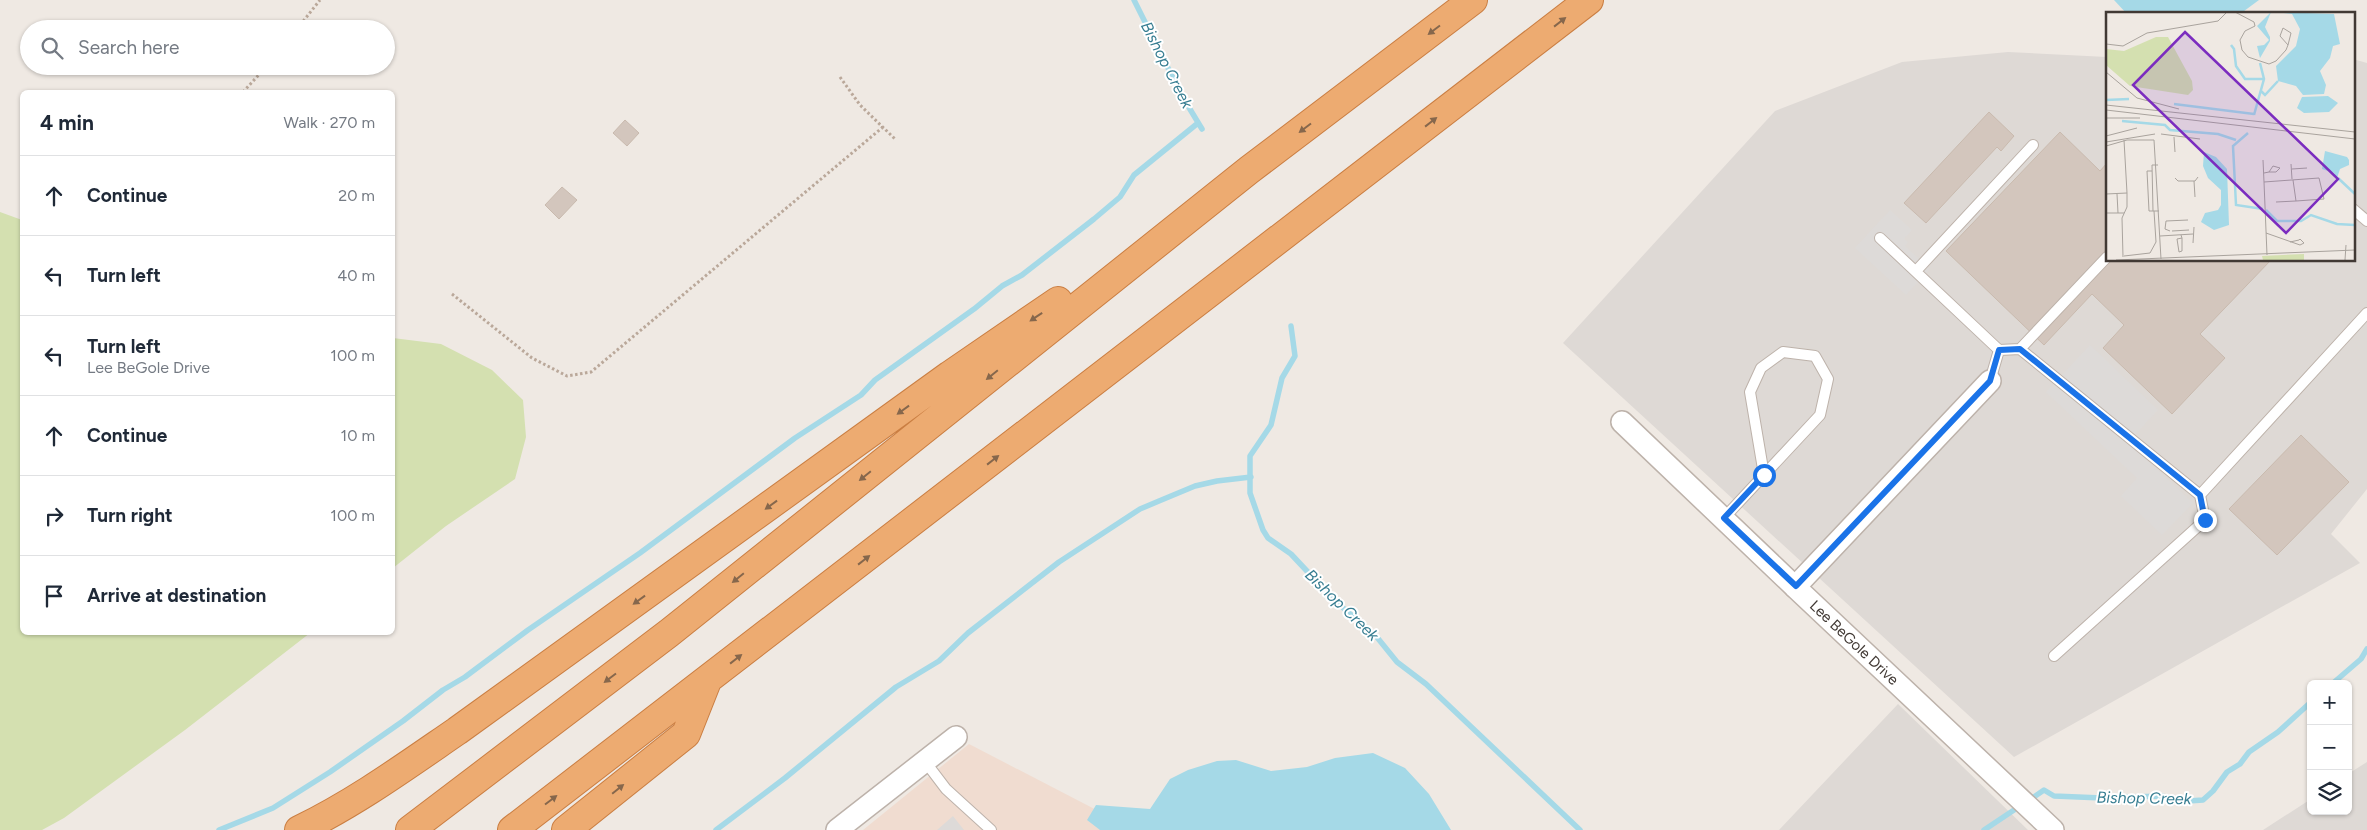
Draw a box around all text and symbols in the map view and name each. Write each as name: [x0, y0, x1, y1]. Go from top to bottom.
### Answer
inset map: [2106, 12, 2354, 261]
one-way arrow: [1553, 17, 1566, 28]
water label: Bishop Creek: [1137, 18, 1198, 113]
search box: [20, 20, 395, 75]
one-way arrow: [1428, 24, 1441, 35]
icon: search: [38, 34, 66, 62]
text: Search here: [78, 36, 180, 59]
text: 4 min: [40, 110, 94, 135]
text: Walk · 270 m: [284, 113, 375, 132]
one-way arrow: [1424, 117, 1438, 127]
one-way arrow: [1298, 123, 1312, 133]
icon: ahead: [40, 182, 68, 210]
text: Continue: [87, 184, 167, 207]
text: 20 m: [338, 186, 375, 205]
icon: left: [40, 262, 68, 290]
text: Turn left: [87, 264, 161, 287]
text: 40 m: [337, 266, 375, 285]
one-way arrow: [1029, 312, 1043, 322]
text: Turn left: [87, 335, 161, 358]
icon: left: [40, 342, 68, 370]
text: 100 m: [330, 346, 375, 365]
text: Lee BeGole Drive: [87, 358, 210, 377]
one-way arrow: [986, 370, 999, 381]
one-way arrow: [896, 405, 910, 415]
icon: ahead: [40, 422, 68, 450]
text: Continue: [87, 424, 167, 447]
text: 10 m: [341, 426, 375, 445]
one-way arrow: [986, 455, 999, 466]
route start: [1753, 464, 1776, 487]
one-way arrow: [859, 471, 872, 482]
one-way arrow: [764, 500, 778, 510]
icon: right: [40, 502, 68, 530]
text: Turn right: [87, 504, 173, 527]
text: 100 m: [330, 506, 375, 525]
route end: [2194, 509, 2217, 532]
one-way arrow: [857, 554, 870, 565]
water label: Bishop Creek: [1301, 565, 1384, 646]
one-way arrow: [732, 572, 745, 583]
icon: arrive: [40, 582, 68, 610]
text: Arrive at destination: [87, 584, 266, 607]
one-way arrow: [632, 595, 646, 605]
street label: Lee BeGole Drive: [1806, 597, 1902, 689]
one-way arrow: [729, 653, 742, 664]
one-way arrow: [604, 672, 617, 683]
map controls: [2307, 680, 2352, 815]
button: +: [2307, 680, 2352, 725]
button: −: [2307, 725, 2352, 770]
button: layers: [2307, 770, 2352, 815]
one-way arrow: [611, 783, 624, 794]
water label: Bishop Creek: [2096, 788, 2193, 808]
one-way arrow: [544, 795, 557, 806]

